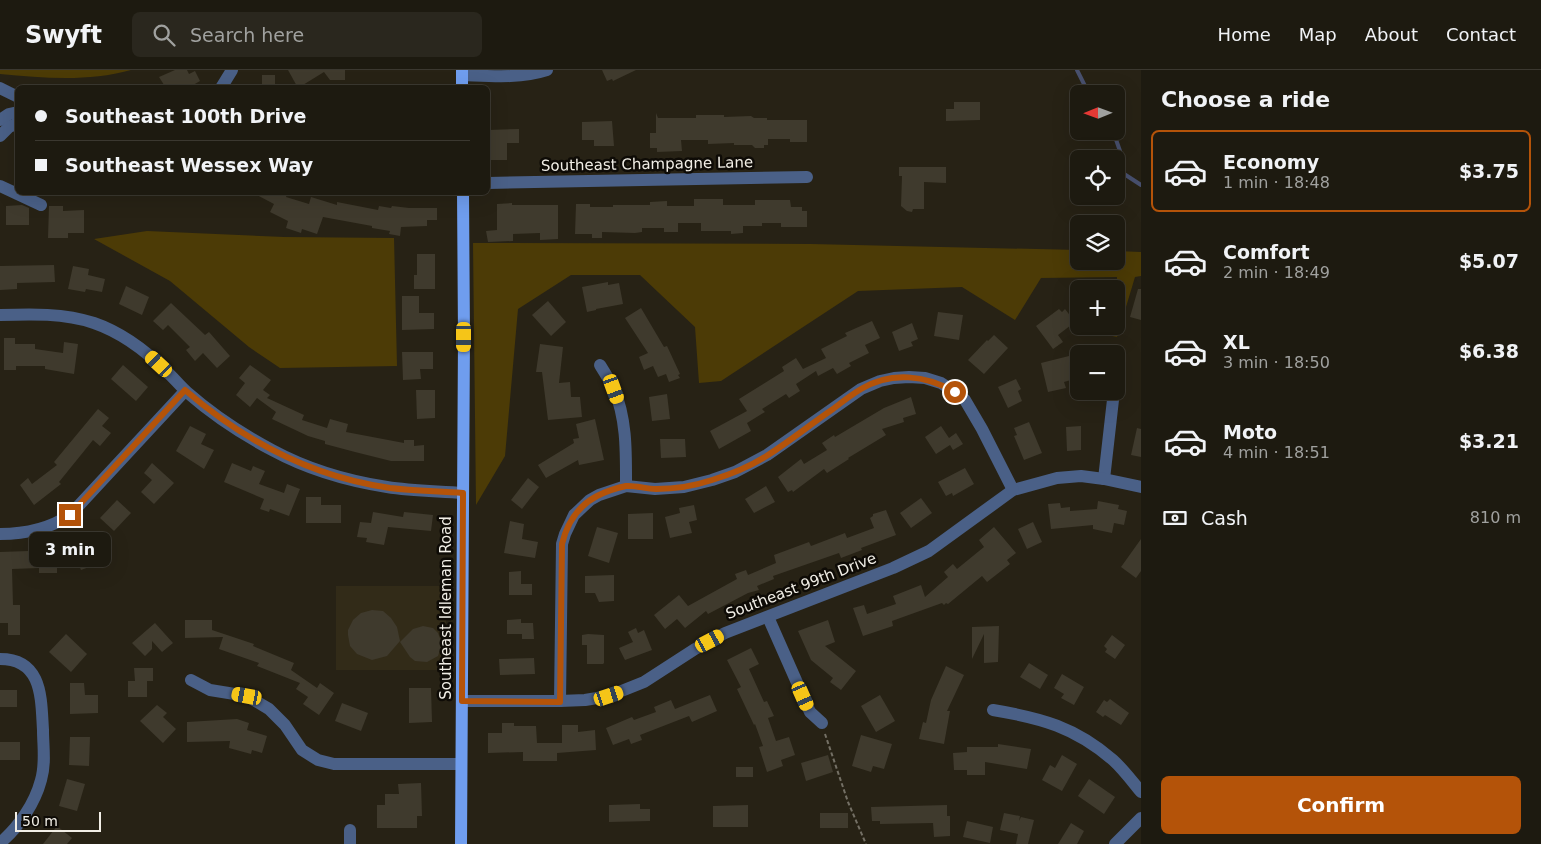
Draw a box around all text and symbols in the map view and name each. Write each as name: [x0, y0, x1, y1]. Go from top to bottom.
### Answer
search box: [132, 12, 482, 57]
text: Swyft: [25, 21, 102, 49]
icon: search: [150, 21, 178, 49]
text: Search here: [190, 24, 304, 46]
text: Home: [1218, 24, 1271, 45]
text: Map: [1299, 24, 1337, 45]
text: About: [1365, 24, 1418, 45]
text: Contact: [1446, 24, 1516, 45]
north arrow: [1070, 85, 1125, 140]
map controls: [1070, 85, 1125, 400]
text: Choose a ride: [1161, 87, 1330, 112]
text: Southeast 100th Drive: [65, 105, 306, 127]
icon: car: [1163, 149, 1208, 194]
button: locate: [1070, 150, 1125, 205]
text: Economy: [1223, 151, 1319, 173]
street label: Southeast Champagne Lane: [541, 153, 753, 175]
text: Southeast Wessex Way: [65, 154, 313, 176]
text: $3.75: [1459, 160, 1519, 182]
text: 1 min · 18:48: [1223, 173, 1330, 192]
button: layers: [1070, 215, 1125, 270]
icon: car: [1163, 239, 1208, 284]
text: Comfort: [1223, 241, 1310, 263]
text: $5.07: [1459, 250, 1519, 272]
text: 2 min · 18:49: [1223, 263, 1330, 282]
button: +: [1070, 280, 1125, 335]
car: [456, 322, 471, 352]
icon: car: [1163, 329, 1208, 374]
text: XL: [1223, 331, 1250, 353]
text: $6.38: [1459, 340, 1519, 362]
button: −: [1070, 345, 1125, 400]
car: [142, 348, 175, 380]
text: 3 min · 18:50: [1223, 353, 1330, 372]
car: [601, 372, 626, 406]
route start: [944, 381, 966, 403]
icon: car: [1163, 419, 1208, 464]
text: Moto: [1223, 421, 1277, 443]
text: $3.21: [1459, 430, 1519, 452]
text: 4 min · 18:51: [1223, 443, 1330, 462]
route end: [59, 504, 81, 526]
icon: cash: [1161, 504, 1189, 532]
text: Cash: [1201, 507, 1248, 529]
text: 810 m: [1470, 508, 1521, 527]
street label: Southeast Idleman Road: [437, 516, 455, 700]
callout: 3 min: [29, 532, 111, 568]
text: 3 min: [45, 540, 95, 559]
street label: Southeast 99th Drive: [723, 549, 879, 623]
car: [693, 627, 726, 655]
car: [790, 679, 815, 713]
car: [592, 684, 625, 708]
car: [230, 686, 263, 706]
button: Confirm: [1161, 776, 1521, 834]
scale bar: [15, 809, 101, 832]
text: 50 m: [22, 813, 58, 829]

